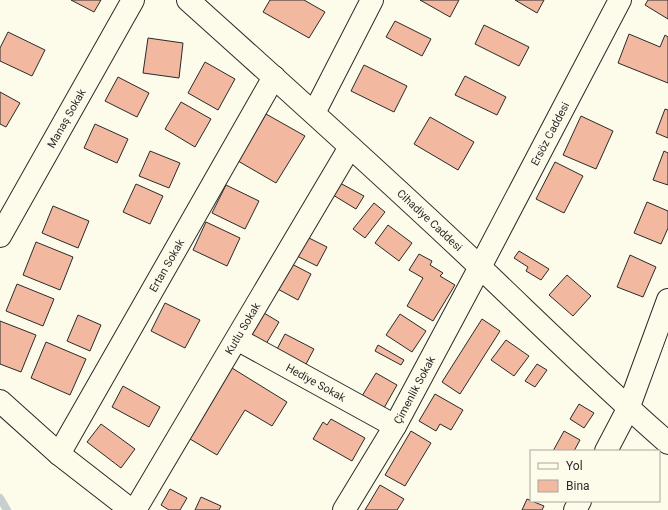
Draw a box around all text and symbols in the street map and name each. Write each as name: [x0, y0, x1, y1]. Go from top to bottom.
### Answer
street label: Manaş Sokak: [44, 86, 88, 150]
street label: Ersöz Caddesi: [528, 100, 572, 168]
street label: Cihadiye Caddesi: [395, 187, 465, 254]
street label: Ertan Sokak: [146, 236, 187, 294]
street label: Kutlu Sokak: [222, 300, 263, 357]
street label: Çimenlik Sokak: [391, 354, 438, 426]
street label: Hediye Sokak: [284, 361, 348, 404]
legend: [530, 450, 660, 502]
text: Yol: [566, 459, 583, 473]
text: Bina: [566, 479, 590, 493]

